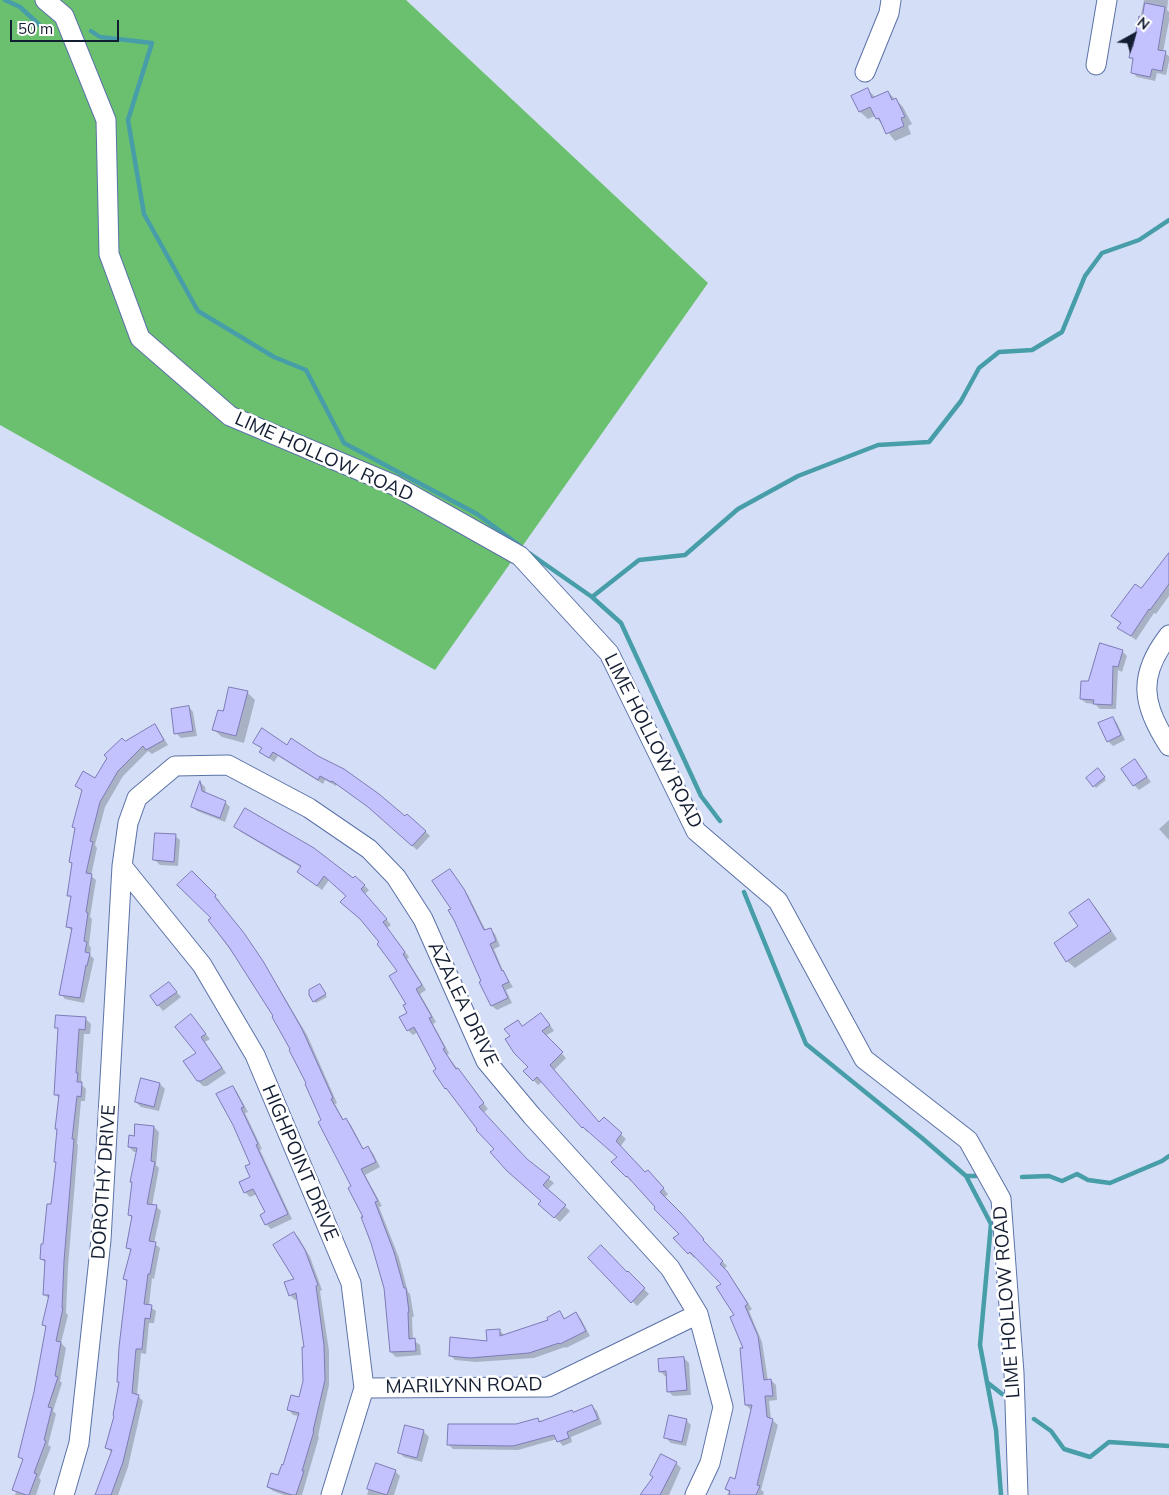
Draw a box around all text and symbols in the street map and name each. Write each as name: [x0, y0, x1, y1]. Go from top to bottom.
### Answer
scale bar: [12, 10, 121, 42]
north arrow: [1109, 10, 1159, 60]
text: N: [1134, 13, 1153, 34]
text: 50 m: [18, 19, 53, 38]
street label: LIME HOLLOW ROAD: [231, 407, 417, 507]
street label: LIME HOLLOW ROAD: [599, 650, 707, 832]
street label: AZALEA DRIVE: [423, 938, 503, 1070]
street label: HIGHPOINT DRIVE: [257, 1082, 343, 1244]
street label: DOROTHY DRIVE: [87, 1104, 121, 1260]
street label: LIME HOLLOW ROAD: [989, 1205, 1025, 1399]
street label: MARILYNN ROAD: [385, 1373, 543, 1399]

